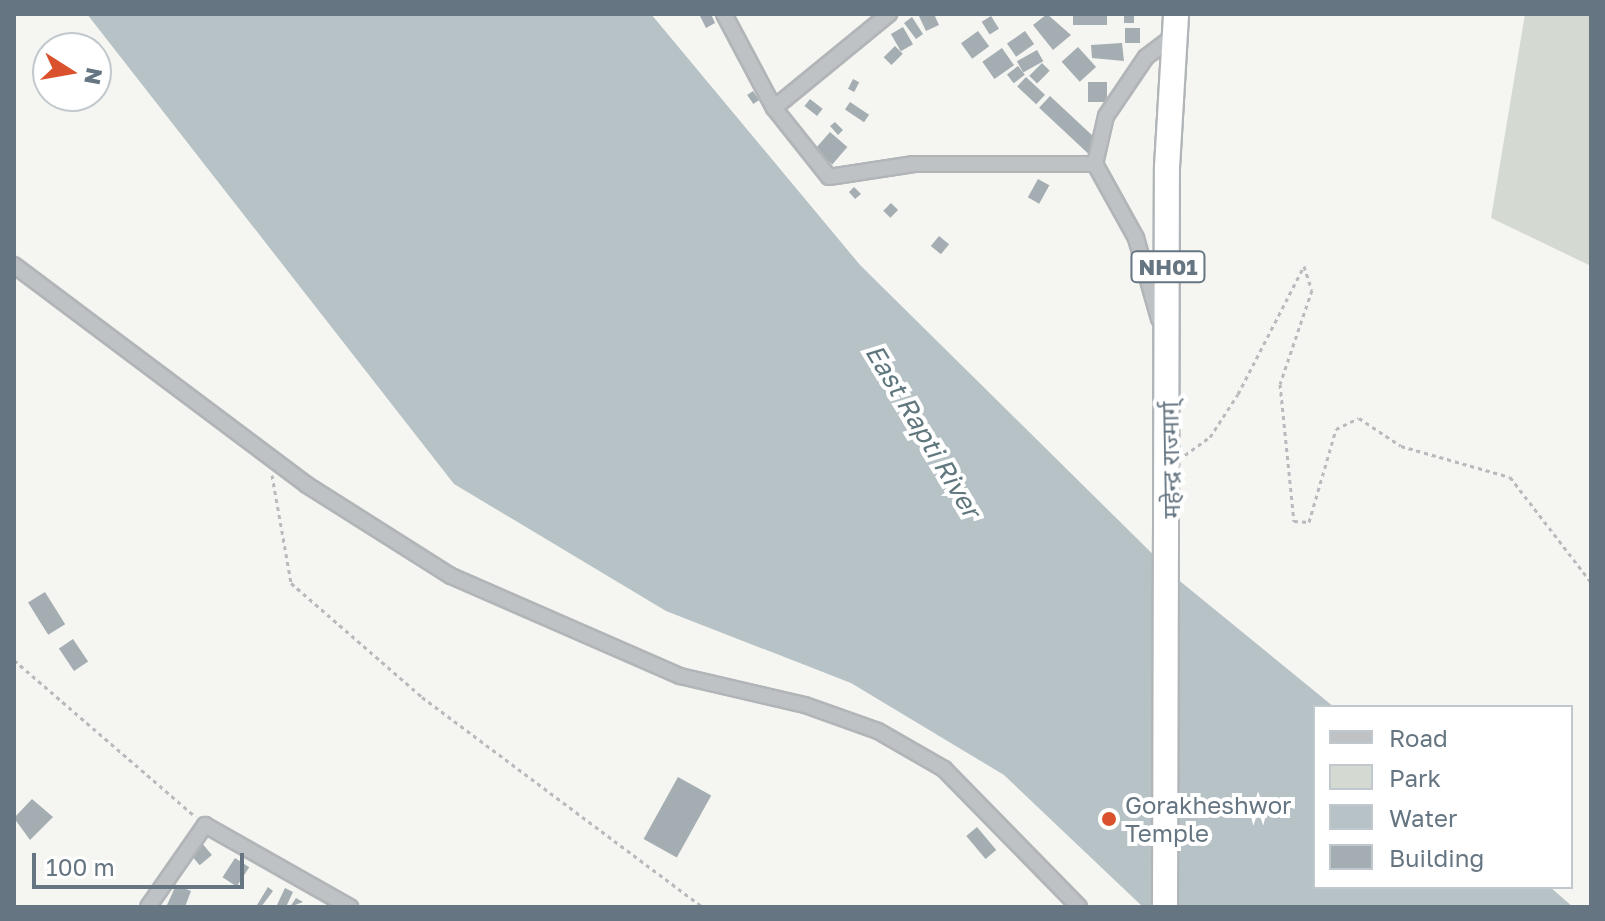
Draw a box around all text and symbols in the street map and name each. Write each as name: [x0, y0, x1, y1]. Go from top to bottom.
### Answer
north arrow: [32, 32, 112, 112]
text: N: [79, 65, 109, 87]
road number: NH01: [1130, 249, 1206, 285]
water label: East Rapti River: [859, 339, 987, 523]
street label: महेन्द्र राज्मार्ग्: [1155, 401, 1185, 519]
legend: [1313, 705, 1573, 889]
text: Road: [1389, 723, 1448, 752]
text: Park: [1389, 763, 1441, 792]
place label: Gorakheshwor Temple: [1125, 791, 1291, 847]
text: Water: [1389, 803, 1457, 832]
marker: Gorakheshwor Temple: [1100, 810, 1118, 828]
scale bar: [36, 837, 248, 887]
text: Building: [1389, 843, 1484, 872]
text: 100 m: [46, 852, 115, 881]

